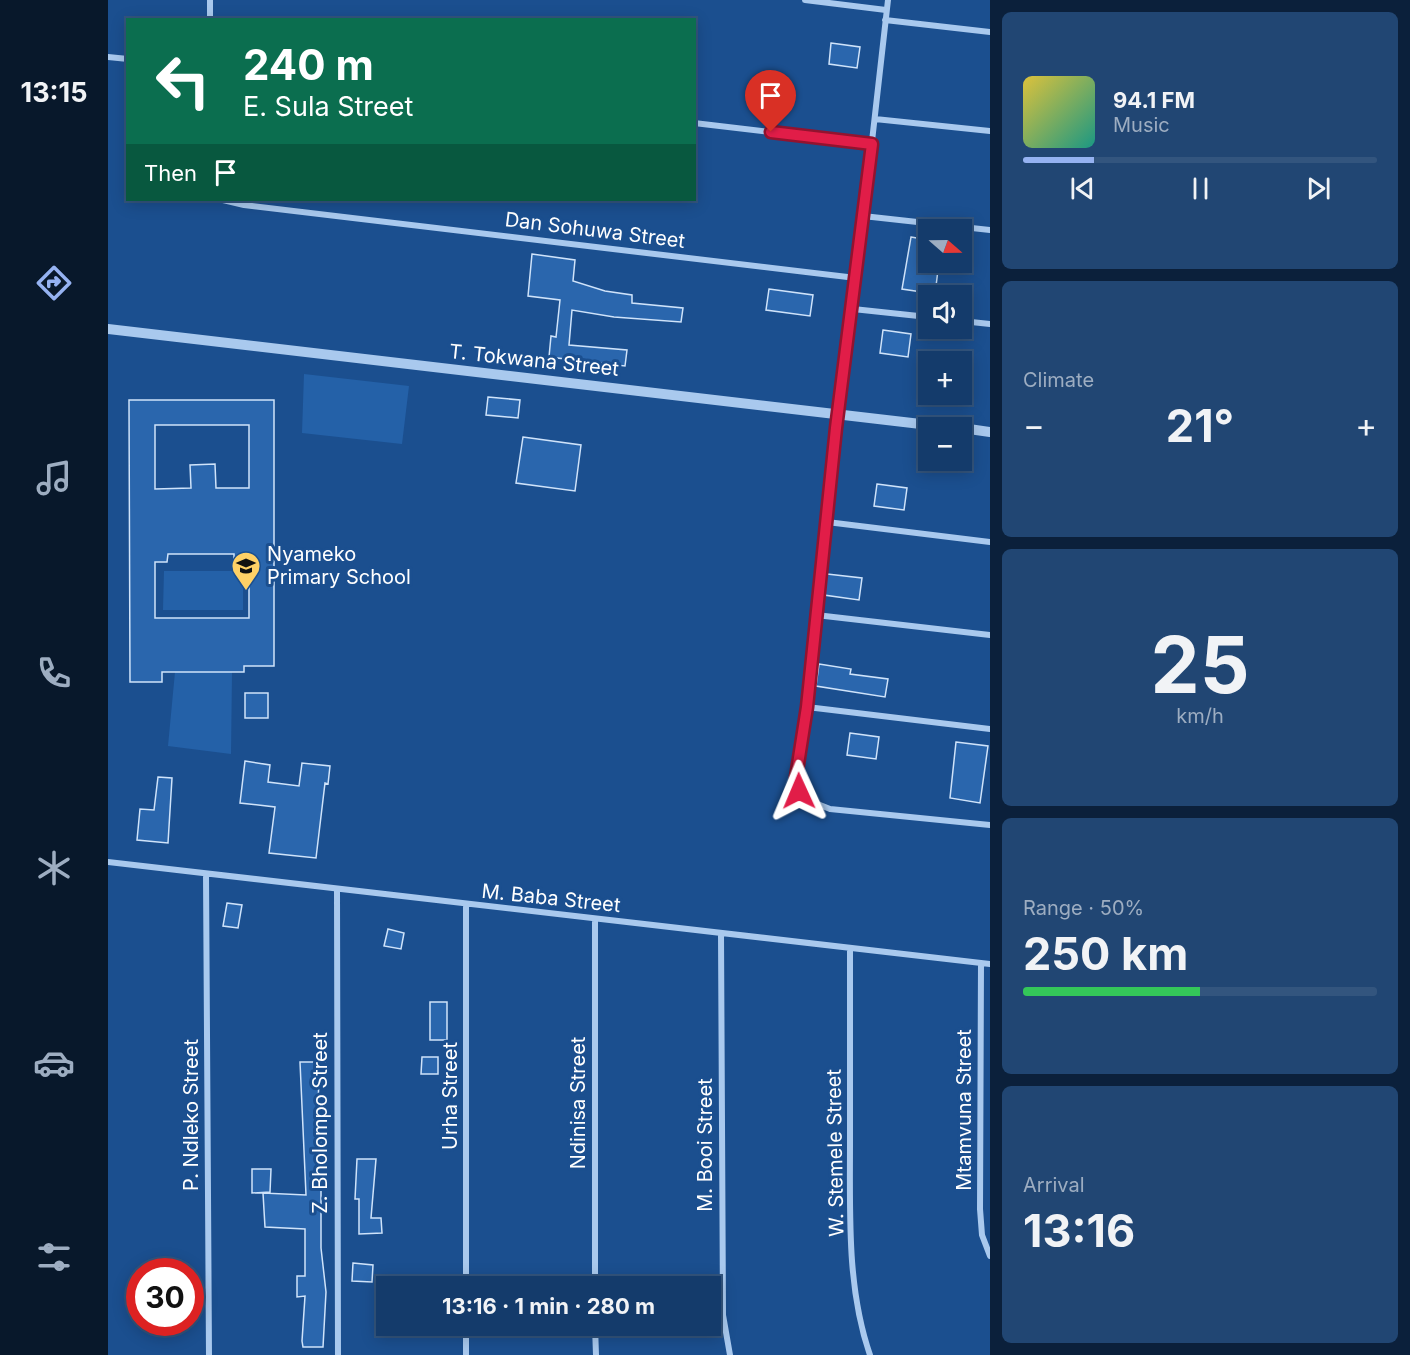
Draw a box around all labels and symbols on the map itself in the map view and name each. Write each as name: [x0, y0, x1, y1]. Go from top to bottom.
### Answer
pin: [745, 70, 796, 132]
street label: Dan Sohuwa Street: [504, 207, 687, 253]
north arrow: [918, 219, 972, 273]
street label: T. Tokwana Street: [448, 339, 621, 381]
place label: Nyameko Primary School: [267, 542, 411, 589]
school or university icon: Nyameko Primary School: [230, 550, 262, 592]
position arrow: [767, 759, 831, 823]
street label: M. Baba Street: [480, 879, 622, 917]
street label: Mtamvuna Street: [952, 1029, 976, 1191]
street label: Z. Bholompo Street: [308, 1032, 332, 1214]
street label: Ndinisa Street: [566, 1036, 590, 1169]
street label: P. Ndleko Street: [179, 1039, 203, 1191]
street label: Urha Street: [438, 1042, 462, 1150]
street label: W. Stemele Street: [822, 1068, 848, 1237]
street label: M. Booi Street: [693, 1078, 717, 1212]
speed limit sign: 30: [126, 1258, 204, 1336]

